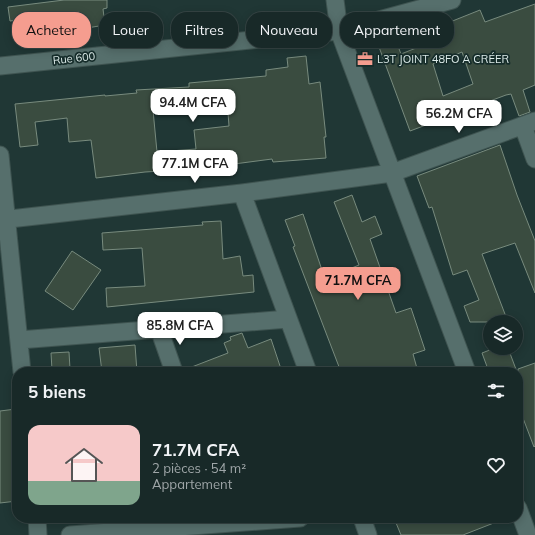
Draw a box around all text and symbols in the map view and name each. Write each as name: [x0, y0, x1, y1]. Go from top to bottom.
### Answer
chip: Acheter: [12, 12, 91, 48]
chip: Louer: [99, 12, 163, 48]
chip: Filtres: [171, 12, 238, 48]
chip: Nouveau: [246, 12, 332, 48]
chip: Appartement: [340, 12, 454, 48]
street label: Rue 600: [52, 49, 96, 67]
office icon: L3T JOINT 48FO A CRÉER: [356, 50, 374, 68]
place label: L3T JOINT 48FO A CRÉER: [377, 52, 509, 66]
pin: 94.4M CFA: [147, 89, 239, 123]
text: 94.4M CFA: [160, 94, 226, 110]
pin: 56.2M CFA: [413, 100, 505, 134]
text: 56.2M CFA: [426, 105, 492, 121]
pin: 77.1M CFA: [149, 150, 241, 184]
text: 77.1M CFA: [162, 155, 228, 171]
pin: 71.7M CFA: [312, 267, 404, 301]
text: 71.7M CFA: [325, 272, 391, 288]
pin: 85.8M CFA: [134, 312, 226, 346]
map controls: [483, 315, 523, 355]
button: layers: [483, 315, 523, 355]
text: 85.8M CFA: [147, 317, 213, 333]
icon: filters: [485, 380, 507, 402]
text: 5 biens: [28, 381, 86, 402]
text: 71.7M CFA: [152, 439, 239, 460]
icon: home: [60, 441, 108, 489]
icon: heart: [485, 454, 507, 476]
text: 2 pièces · 54 m²: [152, 460, 246, 476]
text: Appartement: [152, 476, 232, 492]

